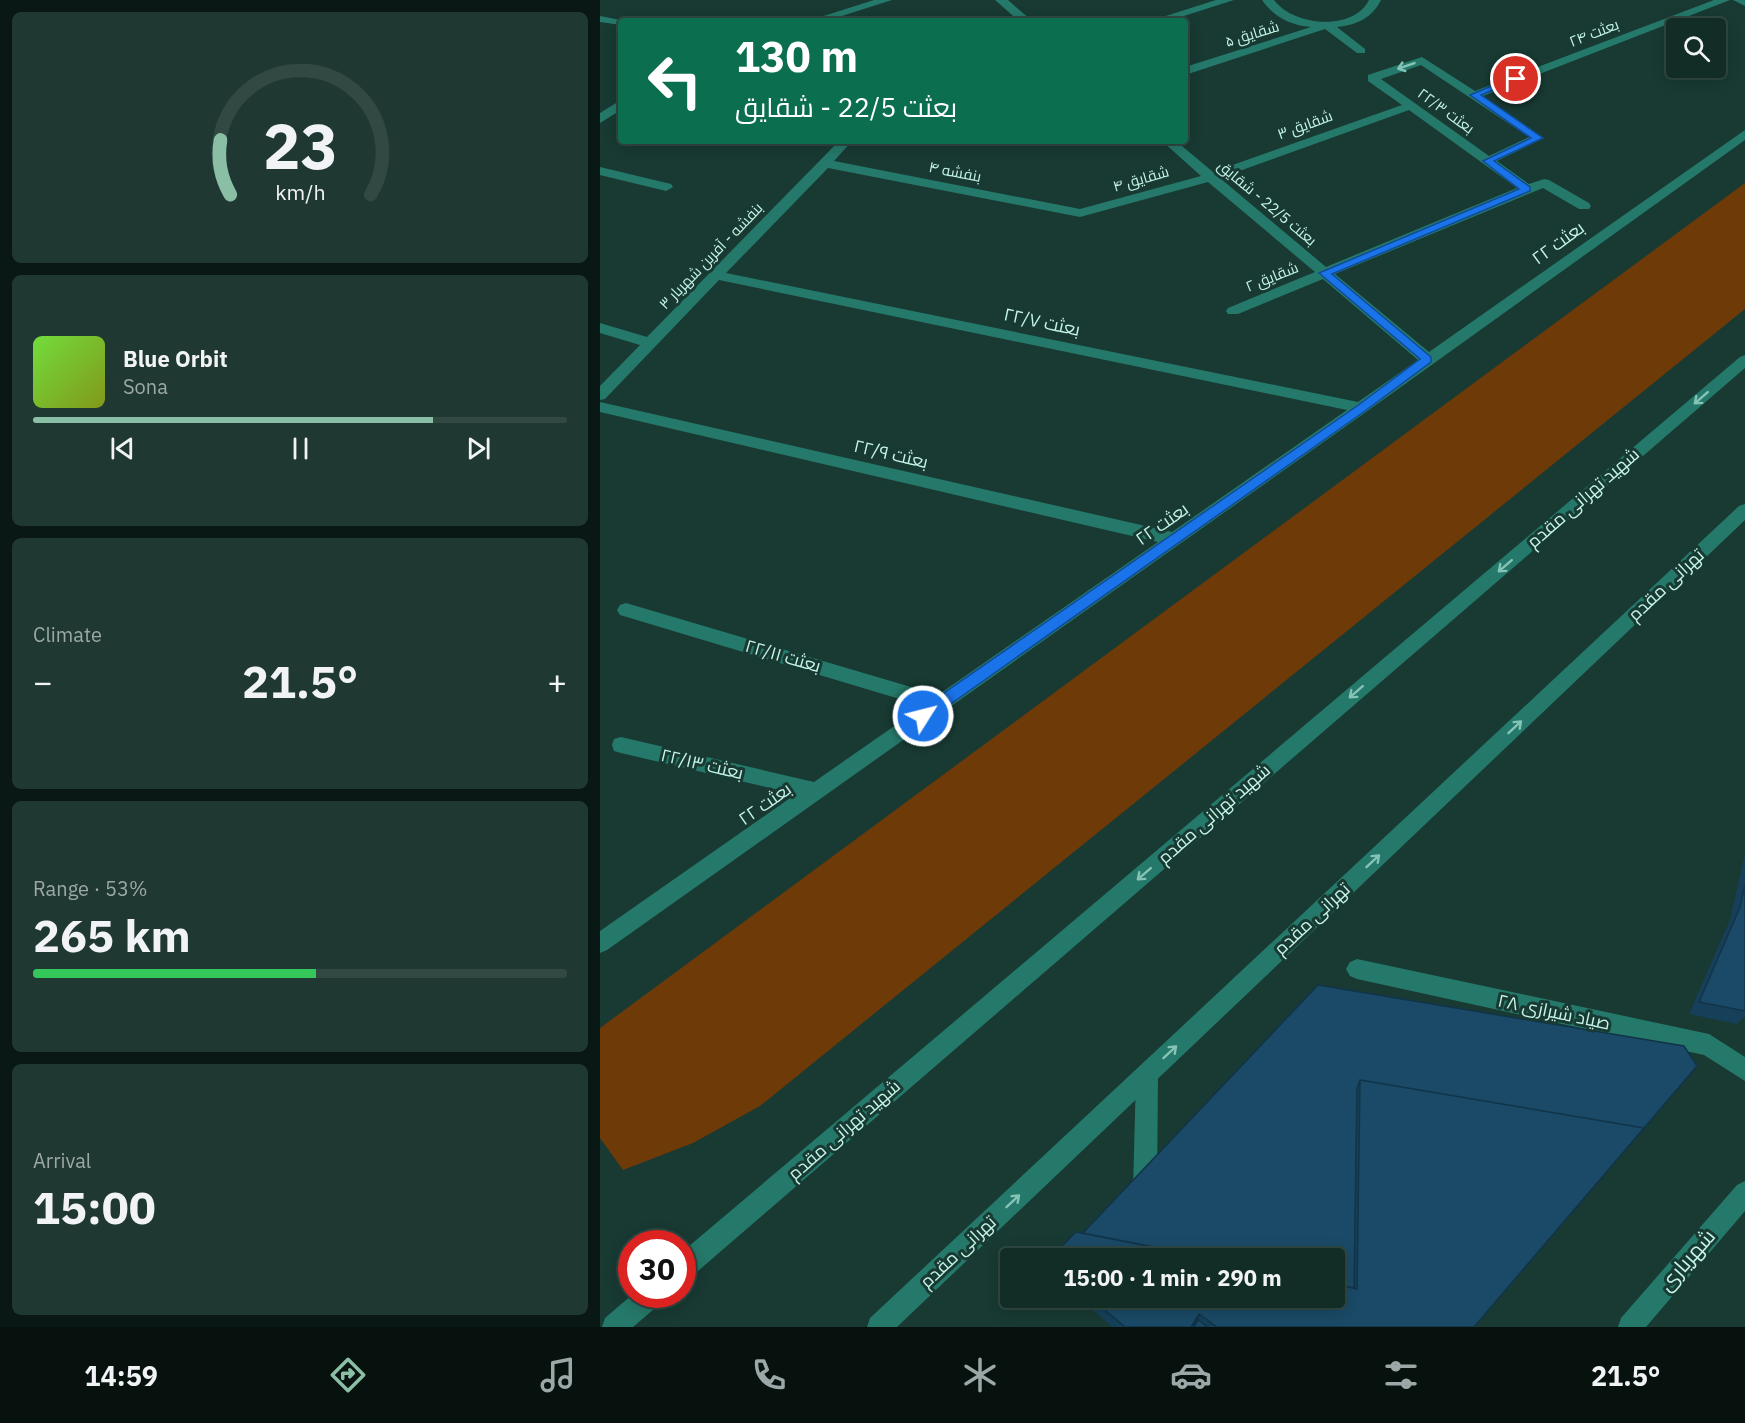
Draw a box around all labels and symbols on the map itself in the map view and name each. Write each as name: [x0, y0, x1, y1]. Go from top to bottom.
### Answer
street label: بعثت ۲۴: [1566, 14, 1621, 51]
street label: شقایق ۵: [1222, 16, 1282, 52]
pin: [1490, 53, 1541, 104]
one-way arrow: [1397, 62, 1416, 73]
street label: بعثت ۲۲/۳: [1414, 84, 1478, 138]
street label: شقایق ۳: [1275, 106, 1335, 144]
street label: بعثت 22/5 - شقایق: [1213, 156, 1321, 250]
street label: بنفشه ۴: [927, 157, 983, 186]
street label: شقایق ۴: [1111, 161, 1171, 197]
street label: بنفشه - آفرین شهریار ۳: [655, 198, 767, 314]
street label: بعثت ۲۲: [1527, 216, 1589, 269]
street label: شقایق ۲: [1243, 257, 1301, 297]
street label: بعثت ۲۲/۷: [1002, 302, 1082, 341]
one-way arrow: [1694, 391, 1709, 405]
street label: بعثت ۲۲/۹: [852, 434, 931, 473]
street label: شهید تهرانی مقدم: [1522, 442, 1644, 554]
street label: بعثت ۲۲: [1131, 497, 1193, 550]
street label: تهرانی مقدم: [1623, 543, 1709, 626]
one-way arrow: [1497, 558, 1513, 572]
street label: بعثت ۲۲/۱۱: [743, 634, 824, 677]
position arrow: [891, 684, 955, 748]
one-way arrow: [1349, 685, 1364, 699]
one-way arrow: [1508, 720, 1523, 734]
street label: بعثت ۲۲/۱۳: [659, 743, 746, 784]
street label: شهید تهرانی مقدم: [1153, 758, 1275, 870]
street label: بعثت ۲۲: [734, 777, 796, 830]
one-way arrow: [1366, 854, 1381, 868]
one-way arrow: [1136, 867, 1152, 880]
street label: تهرانی مقدم: [1269, 877, 1355, 960]
street label: صیاد شیرازی ۲۸: [1496, 988, 1613, 1035]
one-way arrow: [1163, 1045, 1178, 1060]
street label: شهید تهرانی مقدم: [783, 1074, 905, 1186]
one-way arrow: [1006, 1193, 1021, 1208]
street label: تهرانی مقدم: [915, 1210, 1001, 1293]
street label: شهریاری: [1652, 1222, 1721, 1296]
speed limit sign: 30: [618, 1230, 696, 1308]

